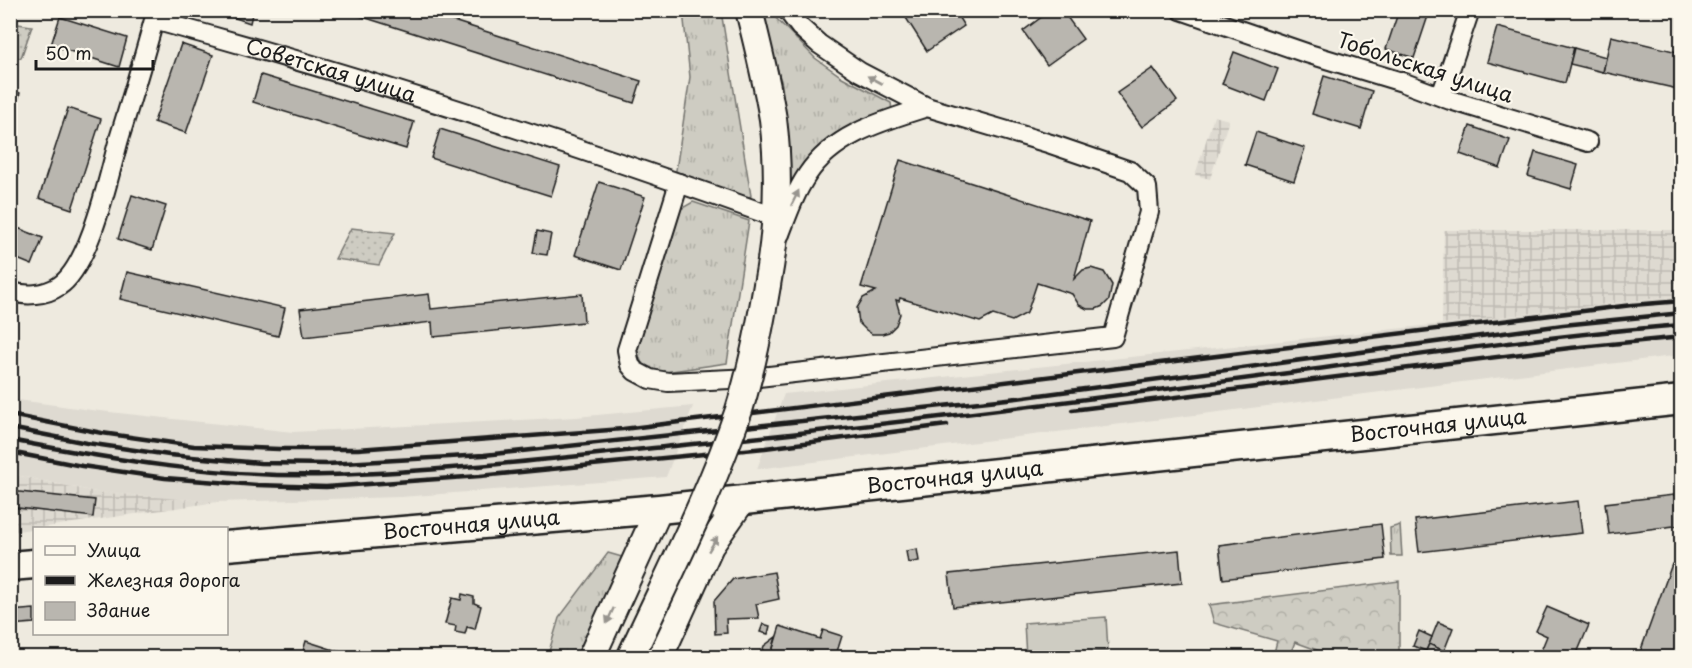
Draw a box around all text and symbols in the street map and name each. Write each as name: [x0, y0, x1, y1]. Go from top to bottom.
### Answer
street label: Тобольская улица: [1334, 23, 1518, 110]
street label: Советская улица: [242, 28, 421, 110]
scale bar: [36, 33, 153, 71]
text: 50 m: [45, 39, 92, 66]
one-way arrow: [866, 75, 883, 85]
one-way arrow: [790, 190, 799, 207]
street label: Восточная улица: [1348, 399, 1528, 449]
street label: Восточная улица: [865, 450, 1045, 501]
street label: Восточная улица: [381, 500, 561, 547]
legend: [33, 527, 228, 635]
text: Улица: [87, 536, 141, 563]
one-way arrow: [707, 536, 718, 552]
text: Железная дорога: [87, 566, 241, 593]
text: Здание: [87, 596, 150, 623]
one-way arrow: [605, 608, 614, 625]

